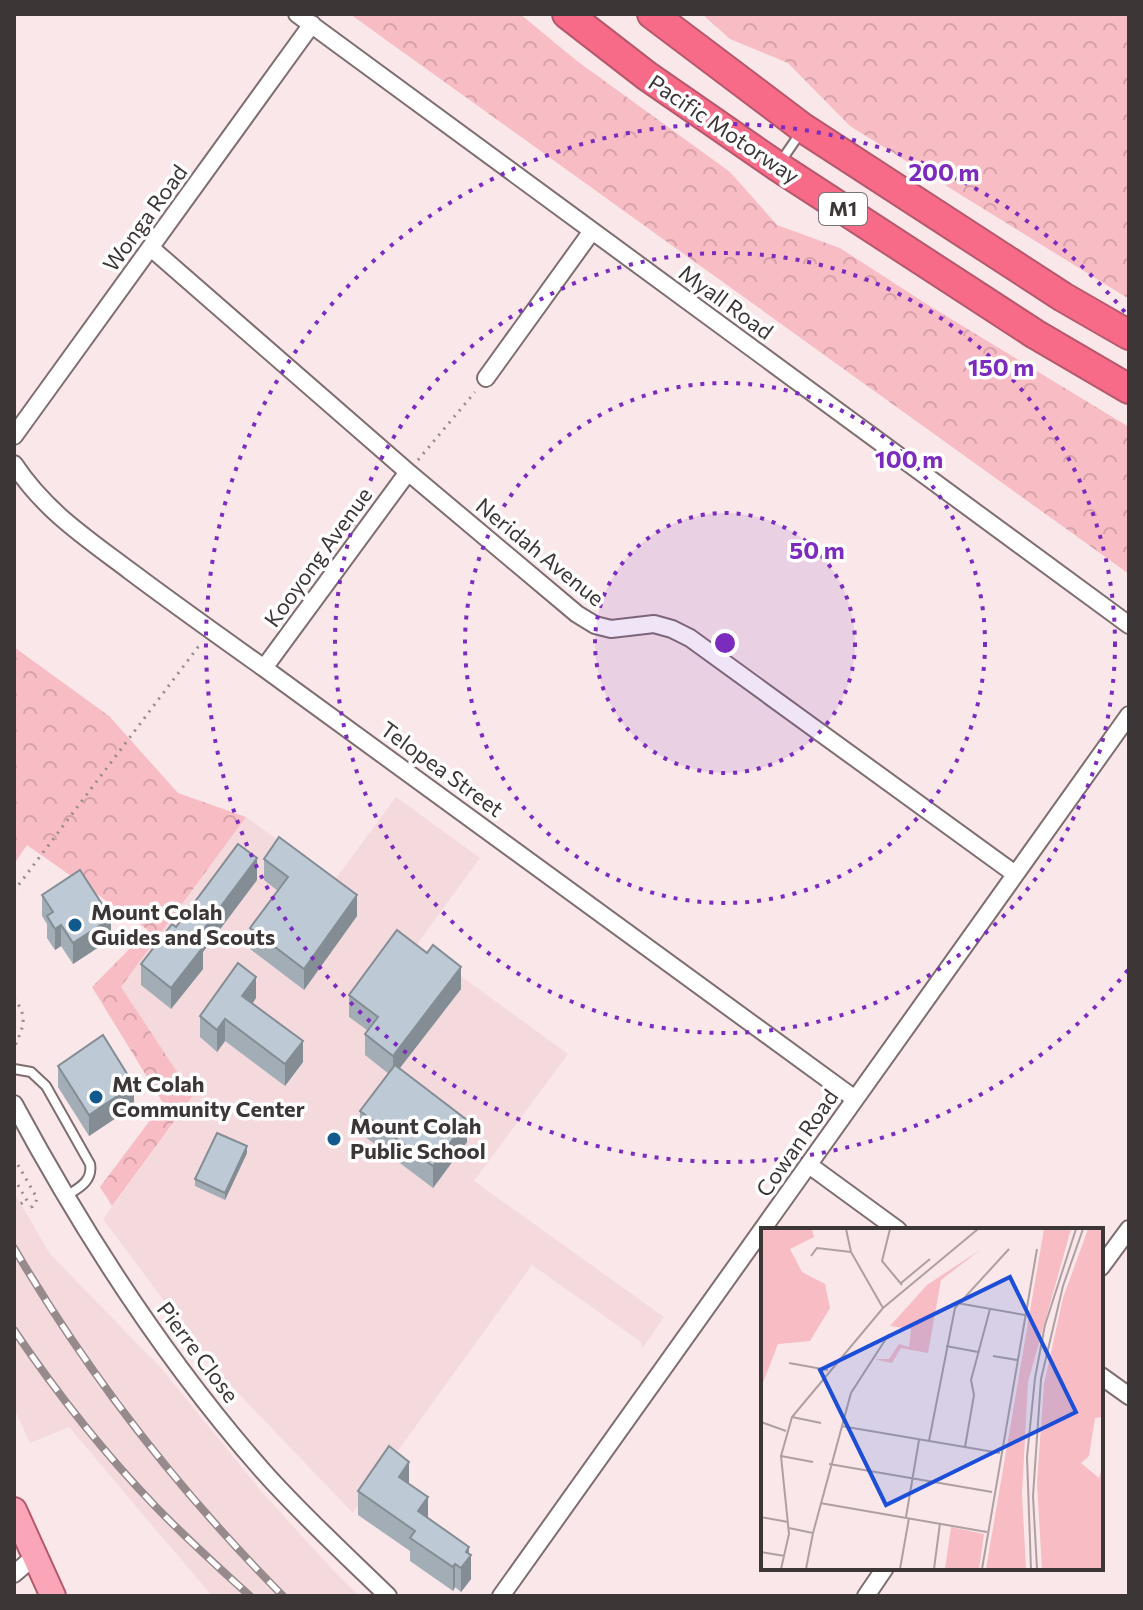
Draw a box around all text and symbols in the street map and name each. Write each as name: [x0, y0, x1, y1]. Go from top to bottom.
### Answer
street label: Pacific Motorway: [644, 68, 805, 189]
text: 200 m: [909, 157, 979, 186]
street label: Wonga Road: [97, 159, 192, 276]
road number: M1: [819, 193, 867, 225]
street label: Myall Road: [674, 258, 779, 345]
text: 150 m: [968, 352, 1034, 381]
text: 100 m: [875, 444, 943, 473]
street label: Kooyong Avenue: [258, 482, 377, 632]
street label: Neridah Avenue: [471, 492, 610, 612]
text: 50 m: [789, 535, 845, 564]
centre of rings: [711, 629, 739, 657]
street label: Telopea Street: [376, 715, 509, 822]
place label: Mount Colah Guides and Scouts: [91, 898, 275, 950]
marker: Mount Colah Guides and Scouts: [66, 916, 84, 934]
place label: Mt Colah Community Center: [112, 1070, 305, 1122]
street label: Cowan Road: [750, 1084, 843, 1202]
marker: Mt Colah Community Center: [87, 1088, 105, 1106]
place label: Mount Colah Public School: [350, 1112, 486, 1164]
marker: Mount Colah Public School: [325, 1130, 343, 1148]
inset map: [761, 1228, 1103, 1570]
street label: Pierre Close: [152, 1296, 245, 1407]

